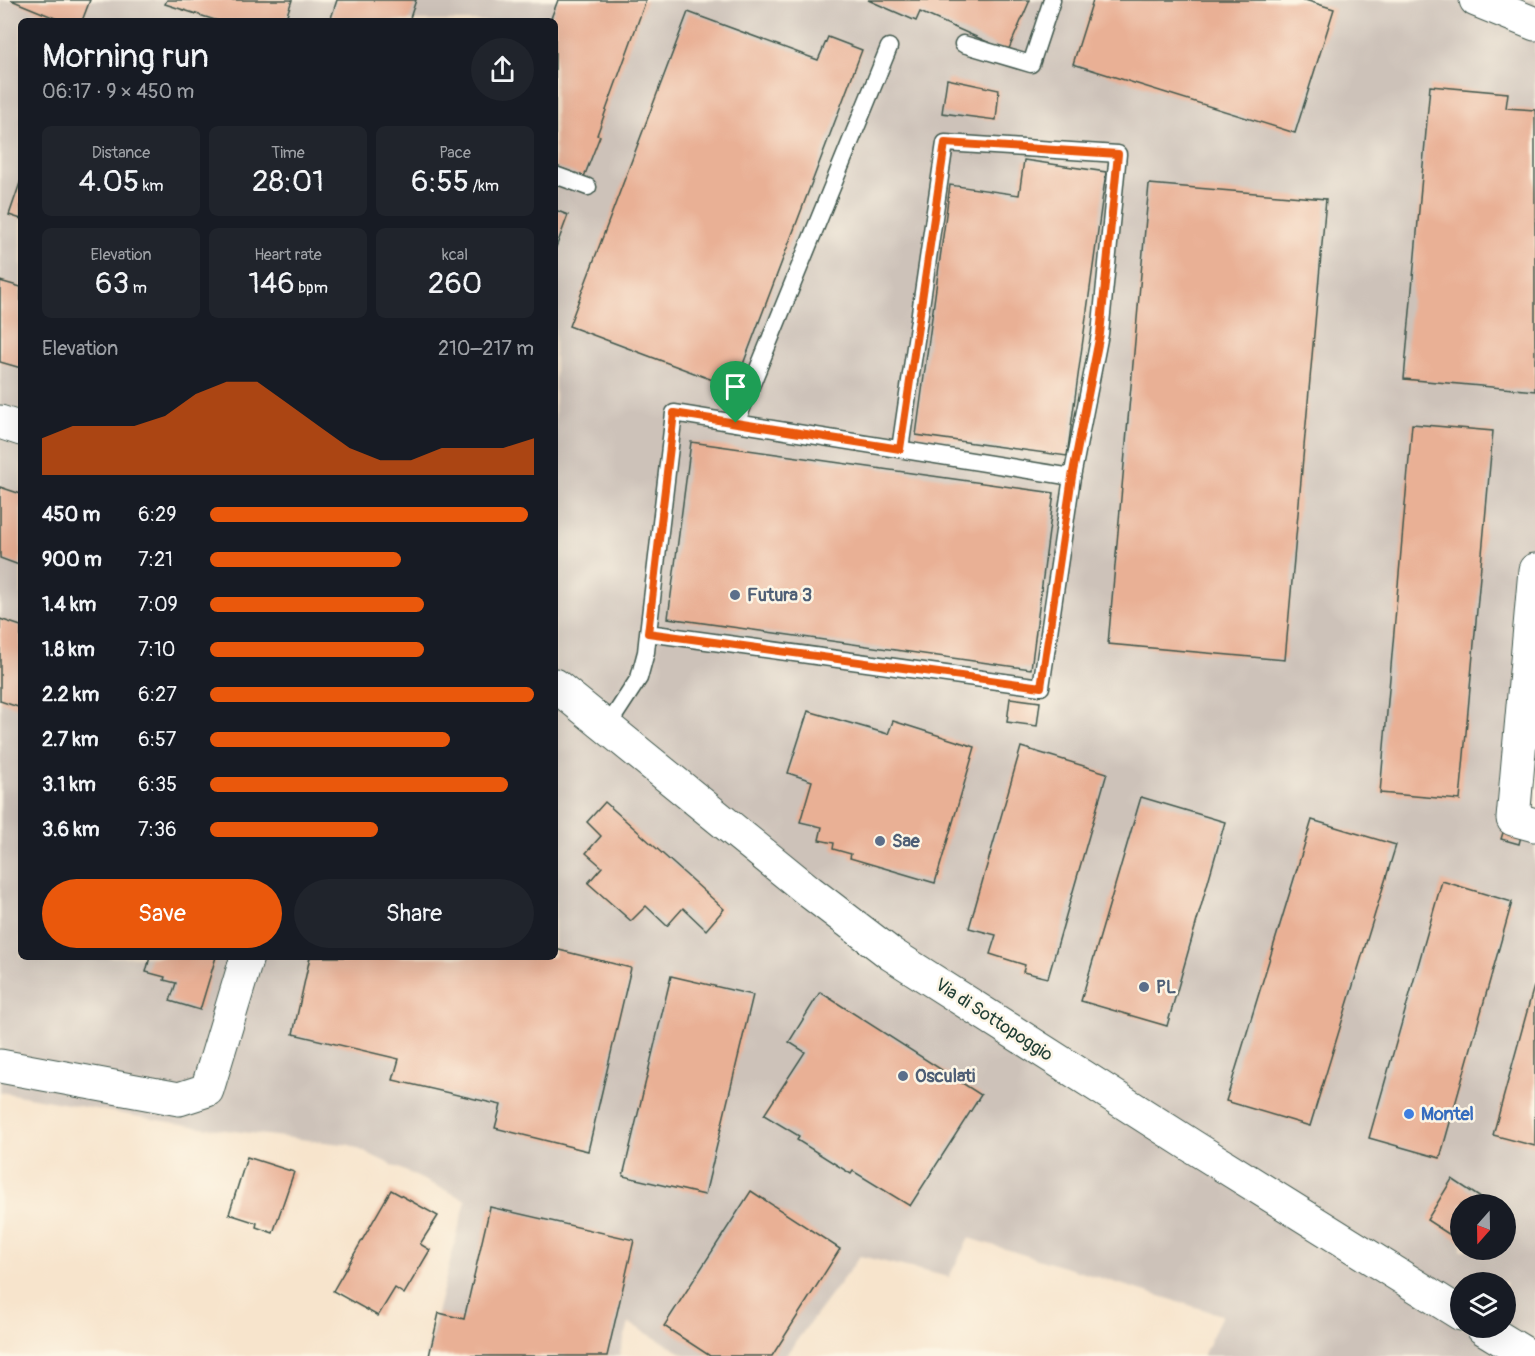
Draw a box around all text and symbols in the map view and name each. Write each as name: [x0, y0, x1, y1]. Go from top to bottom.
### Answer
text: Morning run: [42, 36, 209, 77]
button: share: [471, 38, 534, 101]
text: 06:17 · 9 × 450 m: [42, 79, 194, 104]
text: Distance: [92, 143, 150, 163]
text: Time: [271, 143, 305, 163]
text: Pace: [439, 143, 471, 163]
text: 4.05: [78, 163, 139, 200]
text: 28:01: [252, 163, 324, 200]
text: 6:55: [411, 163, 469, 200]
text: km: [139, 176, 164, 196]
text: /km: [469, 176, 499, 196]
text: Elevation: [91, 245, 151, 265]
text: Heart rate: [254, 245, 322, 265]
text: kcal: [442, 245, 468, 265]
text: 63: [95, 265, 129, 302]
text: 146: [248, 265, 295, 302]
text: 260: [428, 265, 482, 302]
text: m: [129, 278, 147, 298]
text: bpm: [295, 278, 328, 298]
text: Elevation: [42, 336, 118, 361]
text: 210–217 m: [438, 336, 534, 361]
pin: [710, 361, 761, 423]
icon: arrive: [719, 370, 752, 403]
text: 450 m: [42, 502, 100, 527]
text: 6:29: [138, 502, 176, 527]
text: 900 m: [42, 547, 102, 572]
text: 7:21: [138, 547, 173, 572]
place label: Futura 3: [747, 584, 812, 607]
marker: Futura 3: [728, 588, 742, 602]
text: 1.4 km: [42, 592, 96, 617]
text: 7:09: [138, 592, 178, 617]
text: 1.8 km: [42, 637, 95, 662]
text: 7:10: [138, 637, 175, 662]
text: 2.2 km: [42, 682, 99, 707]
text: 6:27: [138, 682, 177, 707]
text: 2.7 km: [42, 727, 99, 752]
text: 6:57: [138, 727, 176, 752]
text: 3.1 km: [42, 772, 96, 797]
text: 6:35: [138, 772, 177, 797]
text: 3.6 km: [42, 817, 100, 842]
text: 7:36: [138, 817, 177, 842]
place label: Sae: [892, 830, 921, 853]
marker: Sae: [873, 834, 887, 848]
button: Save: [42, 879, 282, 948]
button: Share: [294, 879, 534, 948]
street label: Via di Sottopoggio: [931, 973, 1058, 1067]
place label: PL: [1156, 976, 1176, 999]
marker: PL: [1137, 980, 1151, 994]
place label: Osculati: [915, 1065, 975, 1088]
marker: Osculati: [896, 1069, 910, 1083]
place label: Montel: [1421, 1103, 1474, 1126]
marker: Montel: [1402, 1107, 1416, 1121]
north arrow: [1450, 1194, 1516, 1260]
map controls: [1450, 1194, 1516, 1338]
button: layers: [1450, 1272, 1516, 1338]

